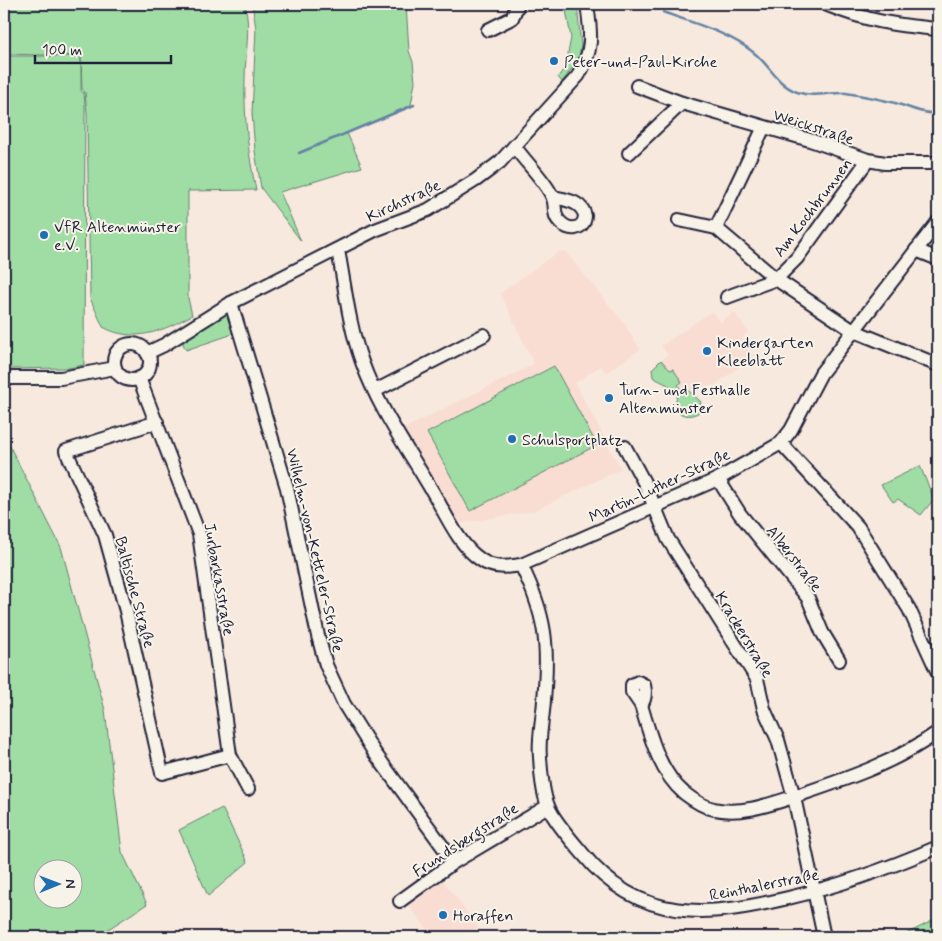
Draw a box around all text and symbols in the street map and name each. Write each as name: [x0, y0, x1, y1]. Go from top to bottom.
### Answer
scale bar: [35, 32, 171, 64]
text: 100 m: [42, 41, 82, 61]
place label: Peter-und-Paul-Kirche: [564, 52, 717, 73]
marker: Peter-und-Paul-Kirche: [548, 55, 560, 67]
street label: Weickstraße: [770, 104, 857, 150]
street label: Am Kochbrunnen: [769, 154, 857, 262]
street label: Kirchstraße: [363, 175, 444, 228]
place label: VfR Altenmünster e.V.: [54, 217, 181, 256]
marker: VfR Altenmünster e.V.: [38, 229, 50, 241]
place label: Kindergarten Kleeblatt: [717, 333, 814, 372]
marker: Kindergarten Kleeblatt: [701, 345, 713, 357]
place label: Turn- und Festhalle Altenmünster: [619, 380, 751, 419]
marker: Turn- und Festhalle Altenmünster: [603, 392, 615, 404]
place label: Schulsportplatz: [522, 430, 623, 451]
marker: Schulsportplatz: [506, 433, 518, 445]
street label: Martin-Luther-Straße: [586, 444, 734, 528]
street label: Wilhelm-von-Ketteler-Straße: [281, 446, 348, 655]
street label: Jurbarkasstraße: [198, 521, 239, 638]
street label: Alberstraße: [761, 521, 827, 597]
street label: Baltische Straße: [110, 534, 160, 651]
street label: Krackerstraße: [710, 588, 778, 682]
street label: Frundsbergstraße: [409, 798, 523, 883]
north arrow: [32, 858, 82, 908]
street label: Reinthalerstraße: [708, 865, 821, 906]
text: N: [61, 879, 79, 889]
place label: Horaffen: [453, 906, 514, 927]
marker: Horaffen: [437, 909, 449, 921]

